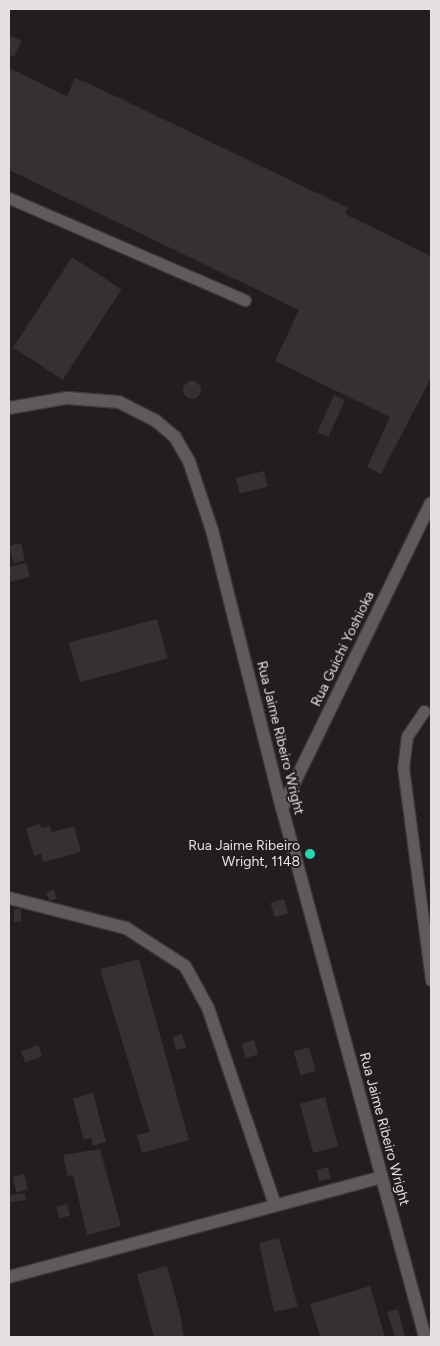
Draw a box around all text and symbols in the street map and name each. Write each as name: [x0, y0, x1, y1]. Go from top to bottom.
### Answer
street label: Rua Guichi Yoshioka: [308, 589, 378, 709]
street label: Rua Jaime Ribeiro Wright: [253, 659, 307, 817]
place label: Rua Jaime Ribeiro Wright, 1148: [188, 838, 300, 870]
marker: Rua Jaime Ribeiro Wright, 1148: [304, 848, 316, 860]
street label: Rua Jaime Ribeiro Wright: [355, 1051, 413, 1207]

